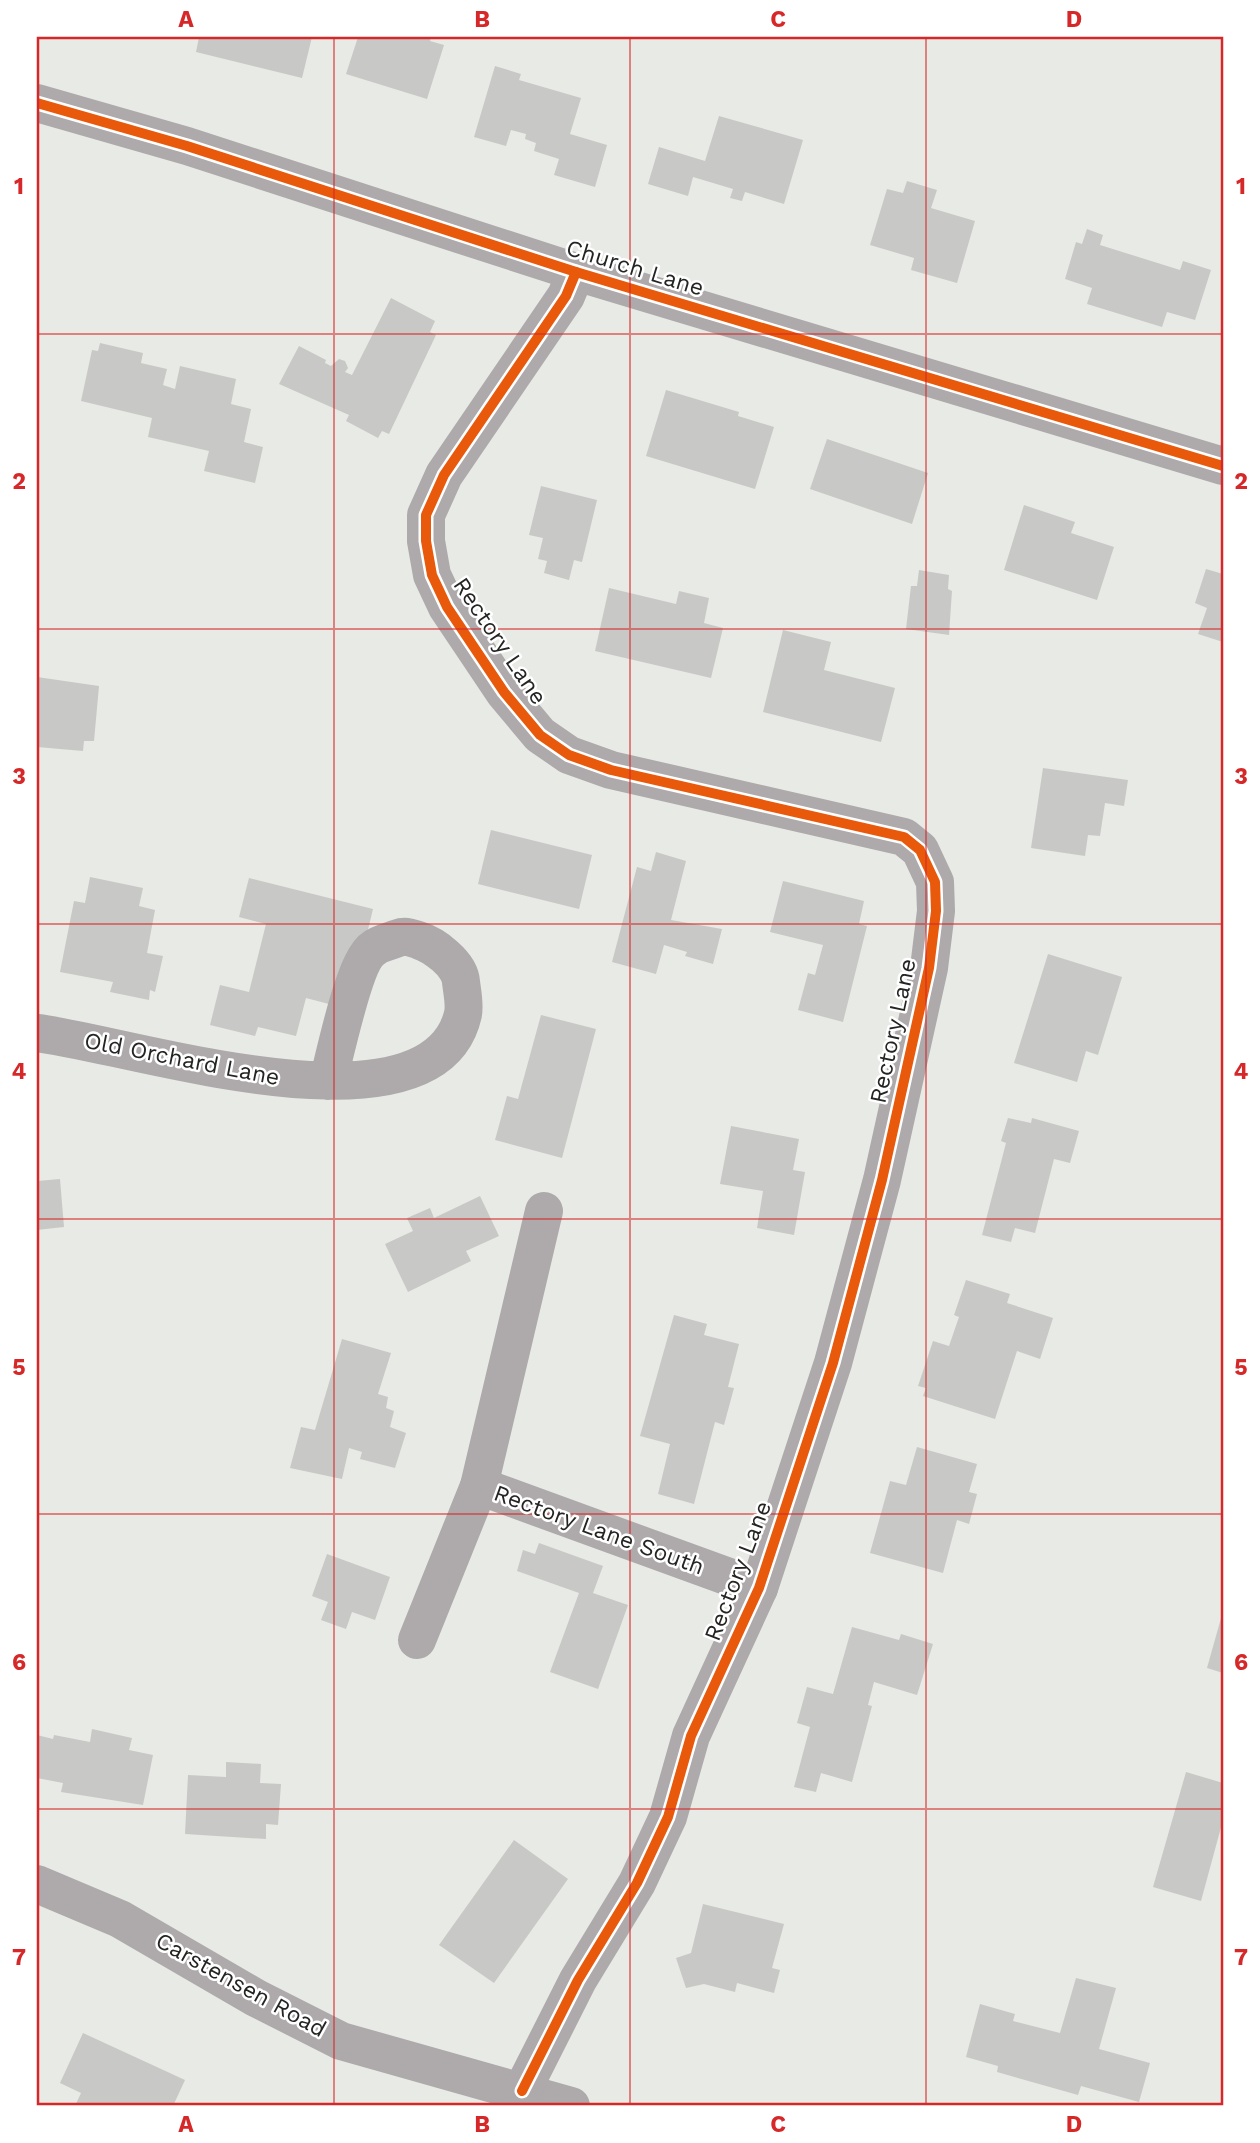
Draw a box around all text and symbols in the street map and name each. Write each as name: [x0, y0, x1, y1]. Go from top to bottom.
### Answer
text: A: [178, 6, 194, 33]
text: B: [474, 6, 490, 33]
text: C: [770, 6, 786, 33]
text: D: [1066, 6, 1082, 33]
text: 1: [14, 173, 24, 200]
text: 1: [1236, 173, 1246, 200]
street label: Church Lane: [563, 234, 707, 302]
text: 2: [12, 468, 26, 495]
text: 2: [1234, 468, 1248, 495]
street label: Rectory Lane: [448, 572, 552, 710]
text: 3: [12, 763, 26, 790]
text: 3: [1234, 763, 1248, 790]
street label: Rectory Lane: [864, 956, 922, 1106]
street label: Old Orchard Lane: [82, 1027, 282, 1091]
text: 4: [12, 1058, 27, 1085]
text: 4: [1234, 1058, 1249, 1085]
text: 5: [12, 1354, 26, 1381]
text: 5: [1234, 1354, 1248, 1381]
street label: Rectory Lane South: [490, 1479, 708, 1581]
street label: Rectory Lane: [699, 1497, 777, 1645]
text: 6: [12, 1649, 26, 1676]
text: 6: [1234, 1649, 1248, 1676]
street label: Carstensen Road: [151, 1927, 331, 2043]
text: 7: [12, 1944, 26, 1971]
text: 7: [1234, 1944, 1248, 1971]
text: A: [178, 2111, 194, 2138]
text: B: [474, 2111, 490, 2138]
text: C: [770, 2111, 786, 2138]
text: D: [1066, 2111, 1082, 2138]

